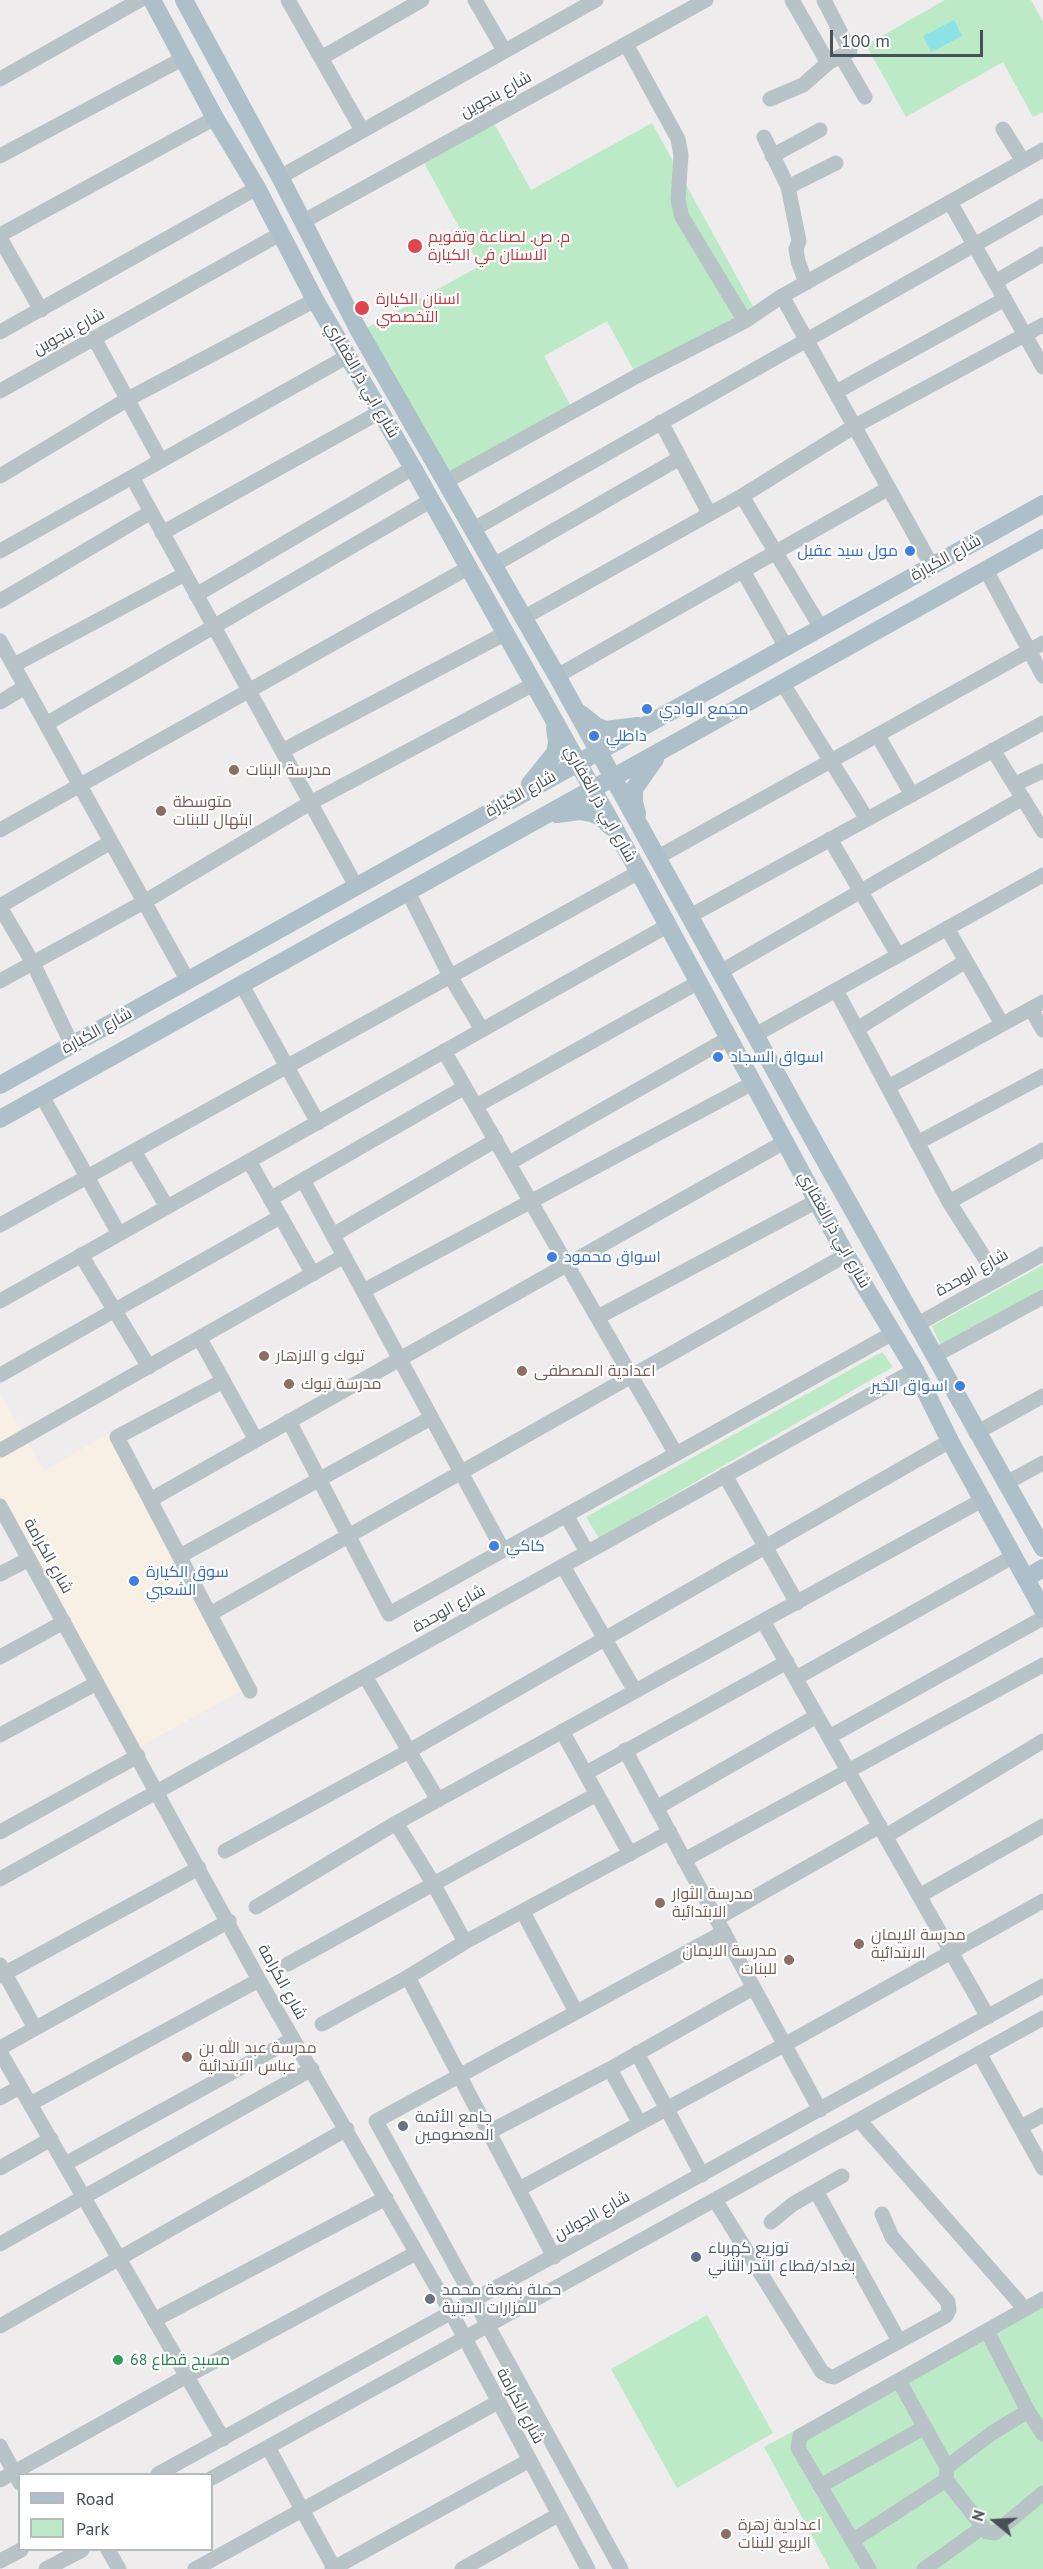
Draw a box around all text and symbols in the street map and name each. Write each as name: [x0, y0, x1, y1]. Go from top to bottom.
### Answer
scale bar: [833, 18, 986, 56]
text: 100 m: [841, 29, 890, 52]
street label: شارع بنجوين: [457, 68, 535, 122]
place label: م. ص. لصناعة وتقويم الاسنان في الكيارة: [428, 227, 570, 265]
marker: م. ص. لصناعة وتقويم الاسنان في الكيارة: [406, 237, 424, 255]
place label: اسنان الكيارة التخصصي: [376, 289, 460, 327]
marker: اسنان الكيارة التخصصي: [353, 299, 371, 317]
street label: شارع بنجوين: [30, 305, 108, 359]
street label: شارع ابي ذر الغفاري: [321, 319, 403, 441]
street label: شارع الكيارة: [907, 531, 985, 585]
place label: مول سيد عقيل: [797, 541, 898, 561]
marker: مول سيد عقيل: [903, 544, 917, 558]
place label: مجمع الوادي: [659, 699, 748, 719]
marker: مجمع الوادي: [640, 702, 654, 716]
place label: داطلي: [606, 726, 647, 746]
marker: داطلي: [587, 729, 601, 743]
street label: شارع ابي ذر الغفاري: [560, 742, 640, 866]
place label: مدرسة البنات: [246, 760, 331, 780]
marker: مدرسة البنات: [227, 763, 241, 777]
street label: شارع الكيارة: [482, 767, 560, 821]
place label: متوسطة ابتهال للبنات: [173, 792, 253, 830]
marker: متوسطة ابتهال للبنات: [154, 804, 168, 818]
street label: شارع الكيارة: [58, 1004, 136, 1058]
place label: اسواق السجاد: [730, 1047, 824, 1067]
marker: اسواق السجاد: [711, 1050, 725, 1064]
street label: شارع ابي ذر الغفاري: [794, 1168, 874, 1292]
street label: شارع الوحدة: [932, 1245, 1012, 1301]
place label: اسواق محمود: [564, 1247, 661, 1267]
marker: اسواق محمود: [545, 1250, 559, 1264]
place label: تبوك و الازهار: [276, 1346, 365, 1366]
marker: تبوك و الازهار: [257, 1349, 271, 1363]
place label: اعدادية المصطفى: [534, 1361, 656, 1381]
marker: اعدادية المصطفى: [515, 1364, 529, 1378]
place label: مدرسة تبوك: [301, 1374, 382, 1394]
place label: اسواق الخير: [871, 1376, 948, 1396]
marker: مدرسة تبوك: [282, 1377, 296, 1391]
marker: اسواق الخير: [953, 1379, 967, 1393]
street label: شارع الكرامة: [19, 1515, 77, 1597]
place label: كاكي: [506, 1536, 545, 1556]
marker: كاكي: [487, 1539, 501, 1553]
place label: سوق الكيارة الشعبي: [146, 1562, 229, 1600]
marker: سوق الكيارة الشعبي: [127, 1574, 141, 1588]
street label: شارع الوحدة: [409, 1581, 489, 1637]
place label: مدرسة الثوار الابتدائية: [672, 1884, 753, 1922]
marker: مدرسة الثوار الابتدائية: [653, 1896, 667, 1910]
place label: مدرسة الايمان الابتدائية: [871, 1925, 966, 1963]
marker: مدرسة الايمان الابتدائية: [852, 1937, 866, 1951]
street label: شارع الكرامة: [253, 1941, 311, 2023]
place label: مدرسة الايمان للبنات: [682, 1941, 777, 1979]
marker: مدرسة الايمان للبنات: [782, 1953, 796, 1967]
place label: مدرسة عبد الله بن عباس الابتدائية: [199, 2038, 317, 2076]
marker: مدرسة عبد الله بن عباس الابتدائية: [180, 2050, 194, 2064]
place label: جامع الأئمة المعصومين: [415, 2107, 494, 2145]
marker: جامع الأئمة المعصومين: [396, 2119, 410, 2133]
street label: شارع الجولان: [551, 2187, 633, 2245]
place label: توزيع كهرباء بغداد/قطاع الثدر الثاني: [708, 2238, 855, 2276]
marker: توزيع كهرباء بغداد/قطاع الثدر الثاني: [689, 2250, 703, 2264]
place label: حملة بضعة محمد للمزارات الدينية: [442, 2280, 561, 2318]
marker: حملة بضعة محمد للمزارات الدينية: [423, 2292, 437, 2306]
place label: مسبح قطاع 68: [130, 2350, 230, 2370]
marker: مسبح قطاع 68: [111, 2353, 125, 2367]
street label: شارع الكرامة: [492, 2365, 548, 2447]
legend: [18, 2473, 213, 2551]
text: Road: [76, 2487, 114, 2510]
north arrow: [965, 2491, 1025, 2551]
text: N: [967, 2507, 989, 2524]
place label: اعدادية زهرة الربيع للبنات: [738, 2515, 821, 2553]
text: Park: [76, 2517, 109, 2540]
marker: اعدادية زهرة الربيع للبنات: [719, 2527, 733, 2541]

